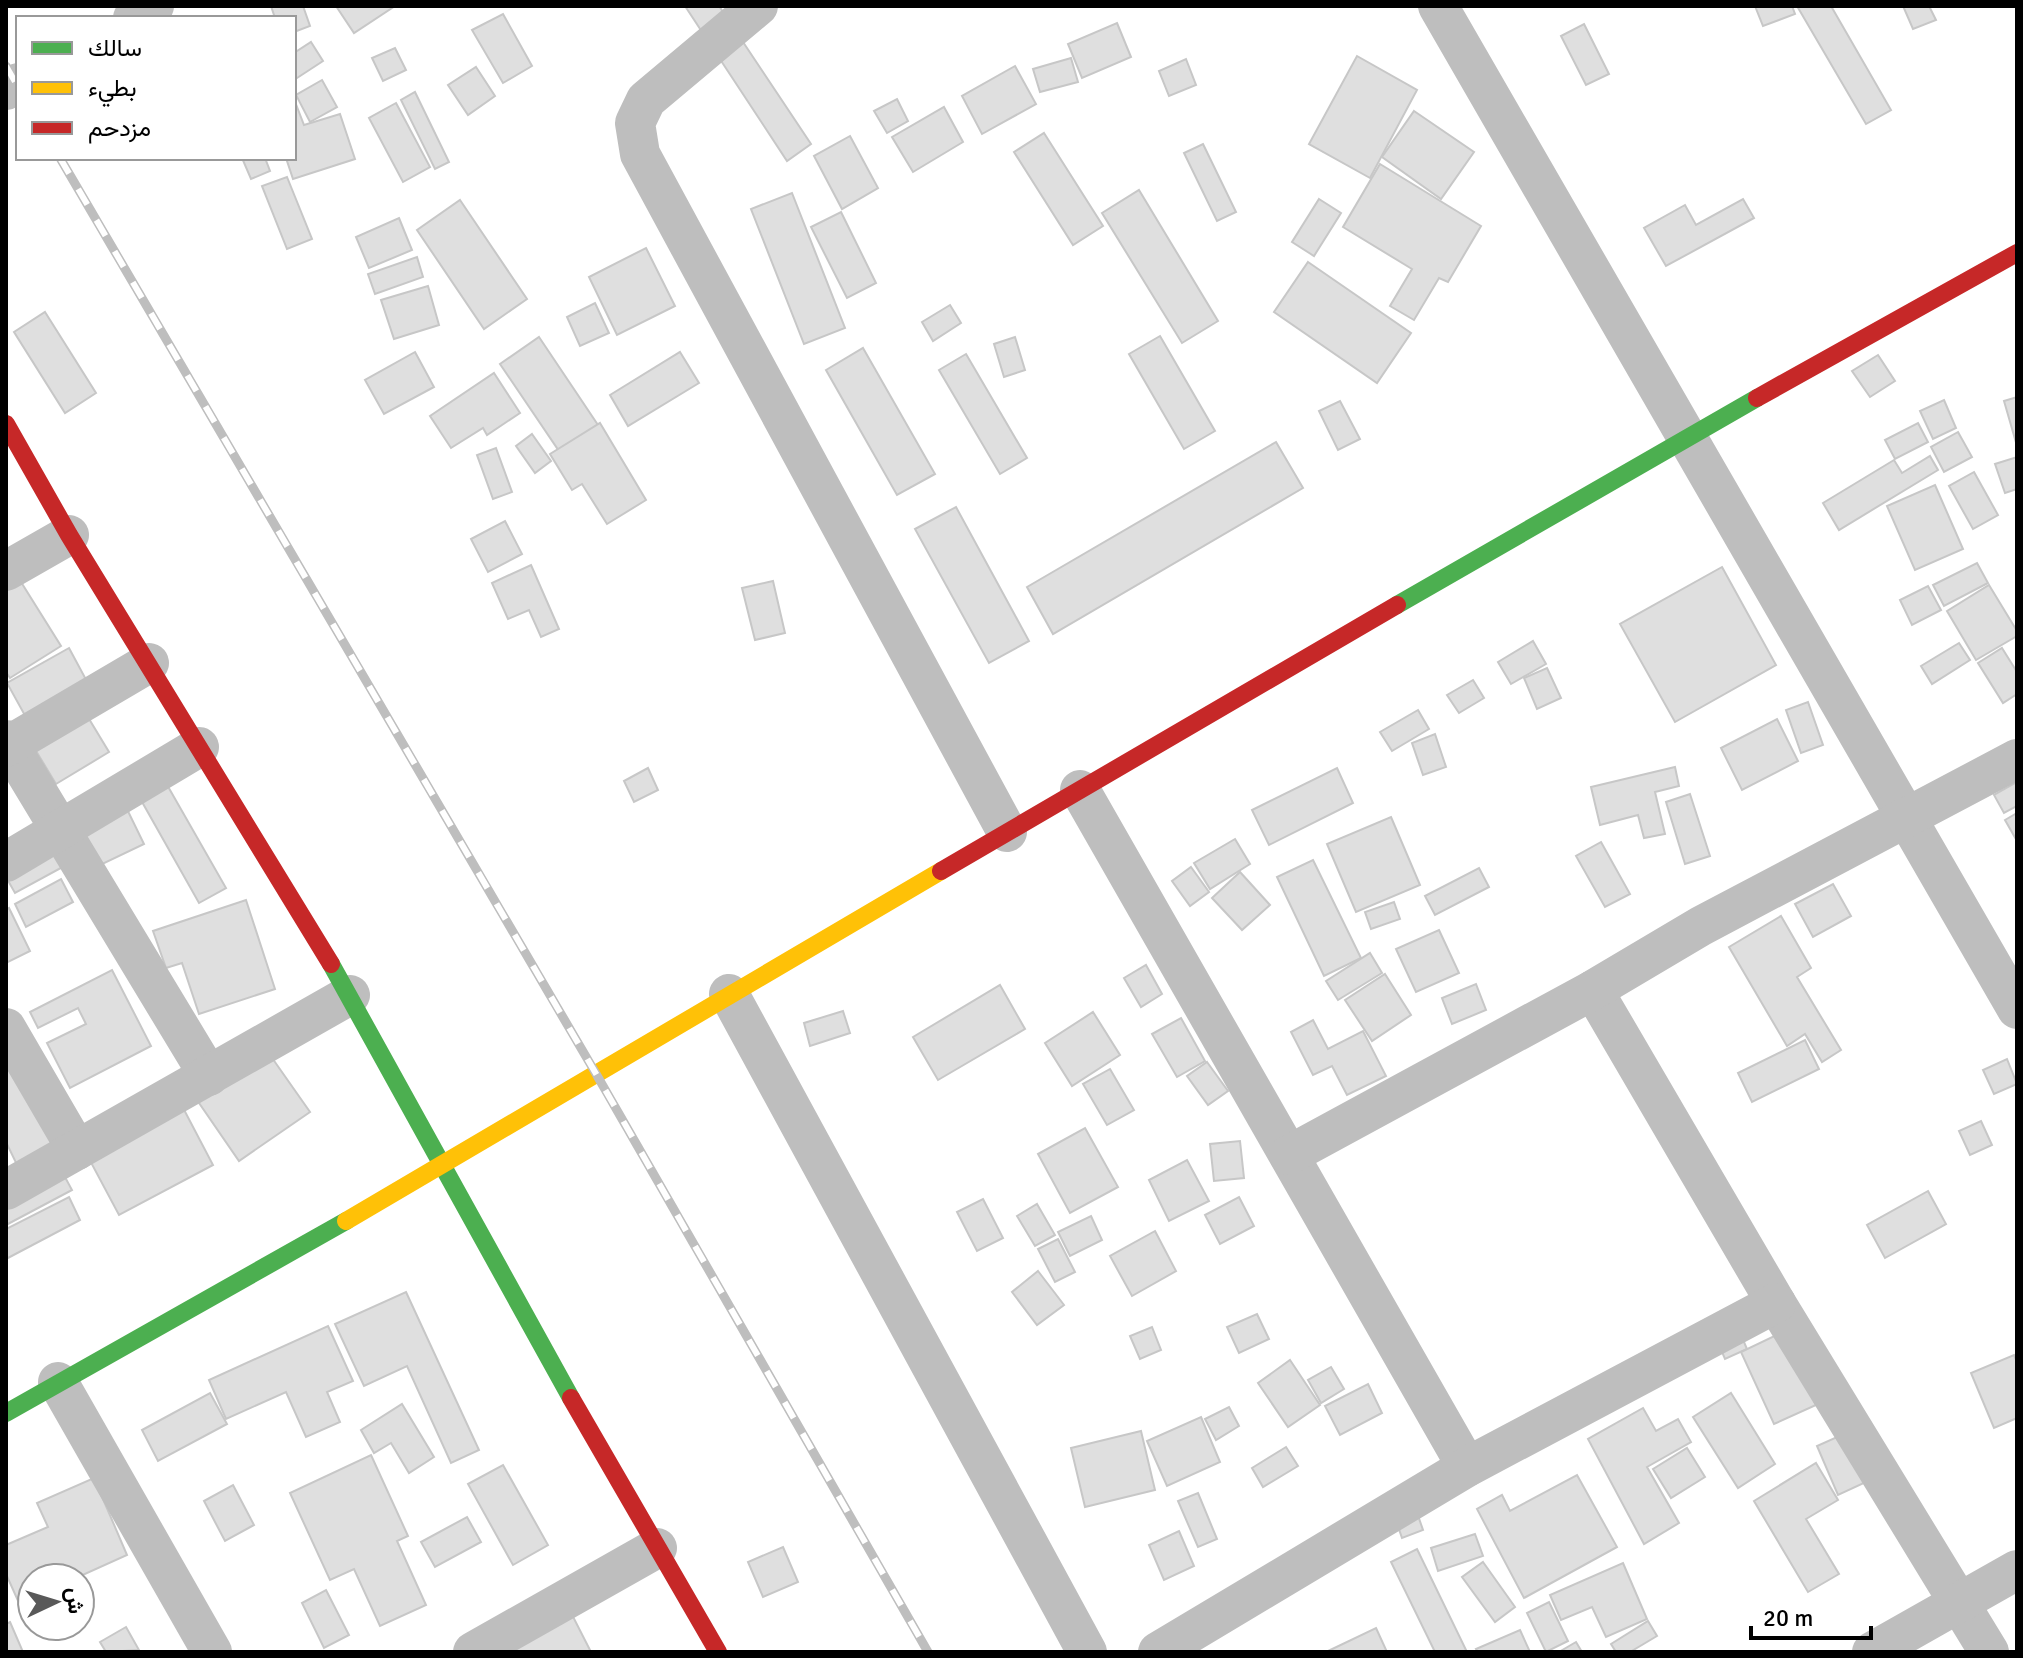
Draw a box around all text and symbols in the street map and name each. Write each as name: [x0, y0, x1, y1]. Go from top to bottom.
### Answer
legend: [16, 16, 296, 160]
text: سالك: [88, 33, 142, 63]
text: بطيء: [88, 73, 137, 107]
text: مزدحم: [88, 113, 151, 144]
north arrow: [16, 1562, 96, 1642]
text: ش: [61, 1587, 90, 1615]
scale bar: [1751, 1590, 1871, 1640]
text: 20 m: [1763, 1603, 1813, 1633]

